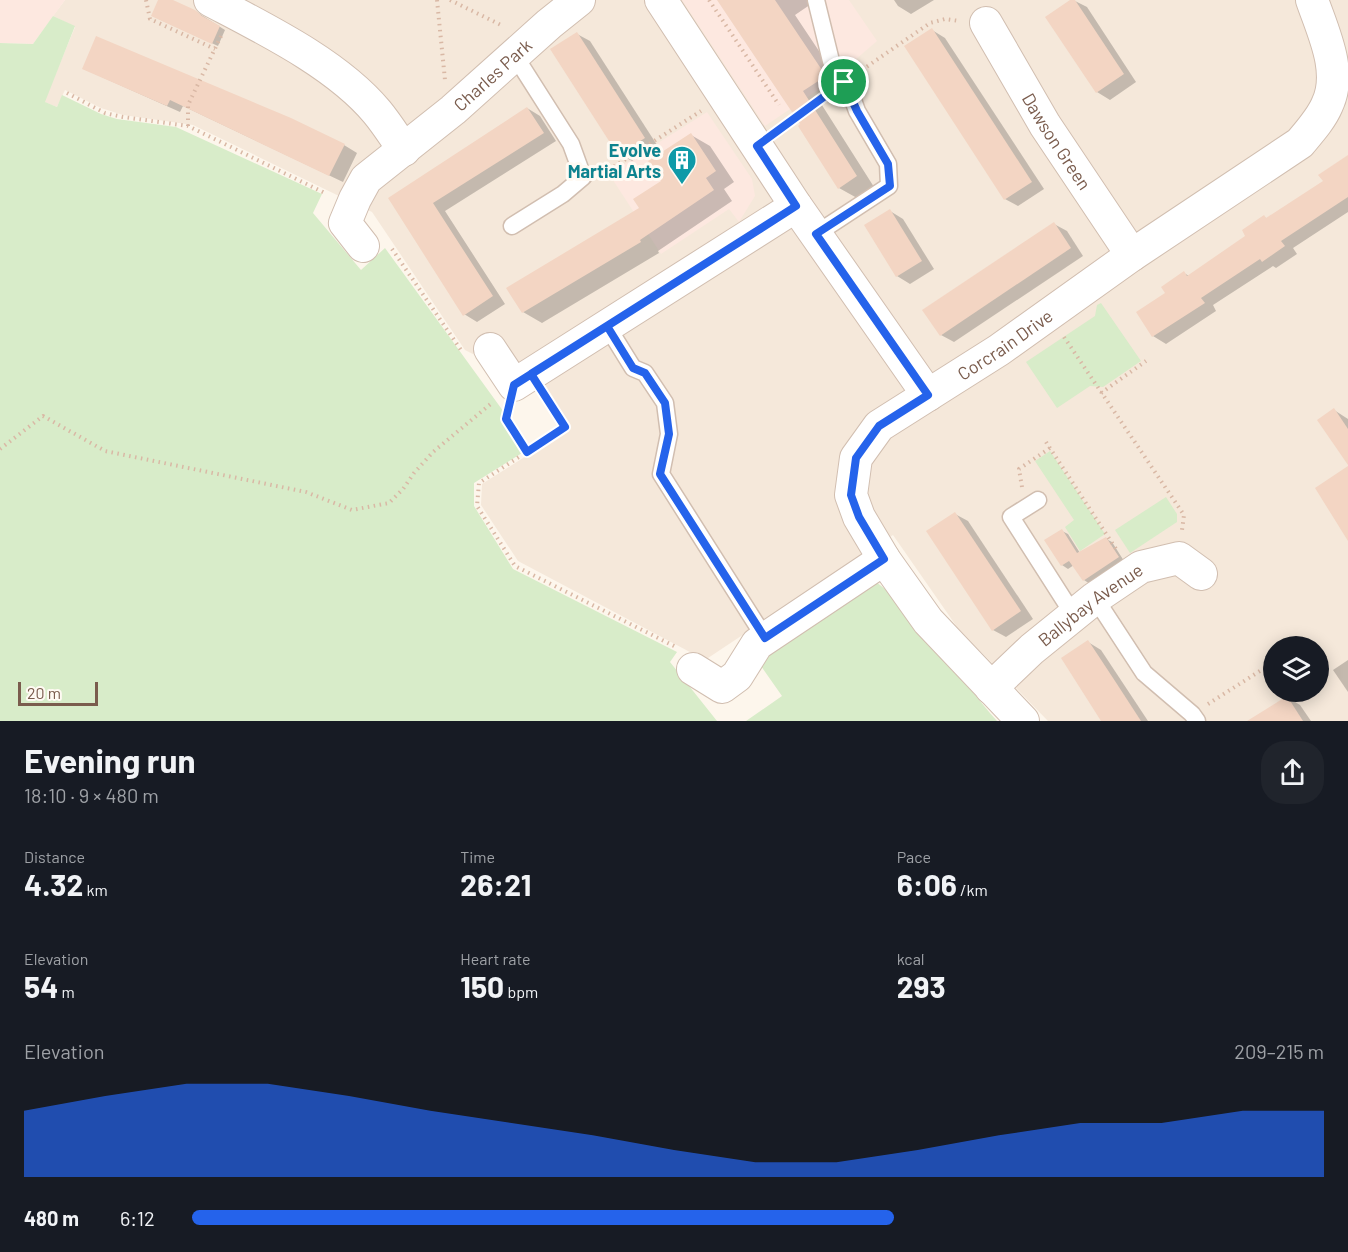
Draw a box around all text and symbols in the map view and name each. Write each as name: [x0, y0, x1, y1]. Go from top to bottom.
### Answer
street label: Charles Park: [449, 34, 536, 115]
pin: [818, 56, 869, 107]
icon: arrive: [827, 65, 860, 98]
street label: Dawson Green: [1018, 89, 1096, 194]
place label: Evolve Martial Arts: [568, 139, 661, 182]
building icon: Evolve Martial Arts: [666, 144, 698, 186]
street label: Corcrain Drive: [953, 304, 1057, 385]
street label: Ballybay Avenue: [1034, 558, 1147, 651]
map controls: [1263, 636, 1329, 702]
button: layers: [1263, 636, 1329, 702]
scale bar: [18, 679, 98, 706]
text: 20 m: [27, 683, 61, 702]
text: Evening run: [24, 740, 196, 780]
button: share: [1261, 741, 1324, 804]
text: 18:10 · 9 × 480 m: [24, 783, 159, 807]
text: Distance: [24, 847, 85, 866]
text: Time: [460, 847, 495, 866]
text: Pace: [897, 847, 931, 866]
text: 4.32: [24, 866, 83, 902]
text: 26:21: [460, 866, 531, 902]
text: 6:06: [897, 866, 957, 902]
text: km: [83, 880, 108, 899]
text: /km: [957, 880, 988, 899]
text: Elevation: [24, 949, 88, 968]
text: Heart rate: [460, 949, 531, 968]
text: kcal: [897, 949, 925, 968]
text: 54: [24, 968, 58, 1004]
text: 150: [460, 968, 504, 1004]
text: 293: [897, 968, 946, 1004]
text: m: [58, 982, 75, 1001]
text: bpm: [504, 982, 538, 1001]
text: Elevation: [24, 1039, 105, 1063]
text: 209–215 m: [1234, 1039, 1324, 1063]
text: 480 m: [24, 1206, 79, 1230]
text: 6:12: [120, 1206, 155, 1230]

